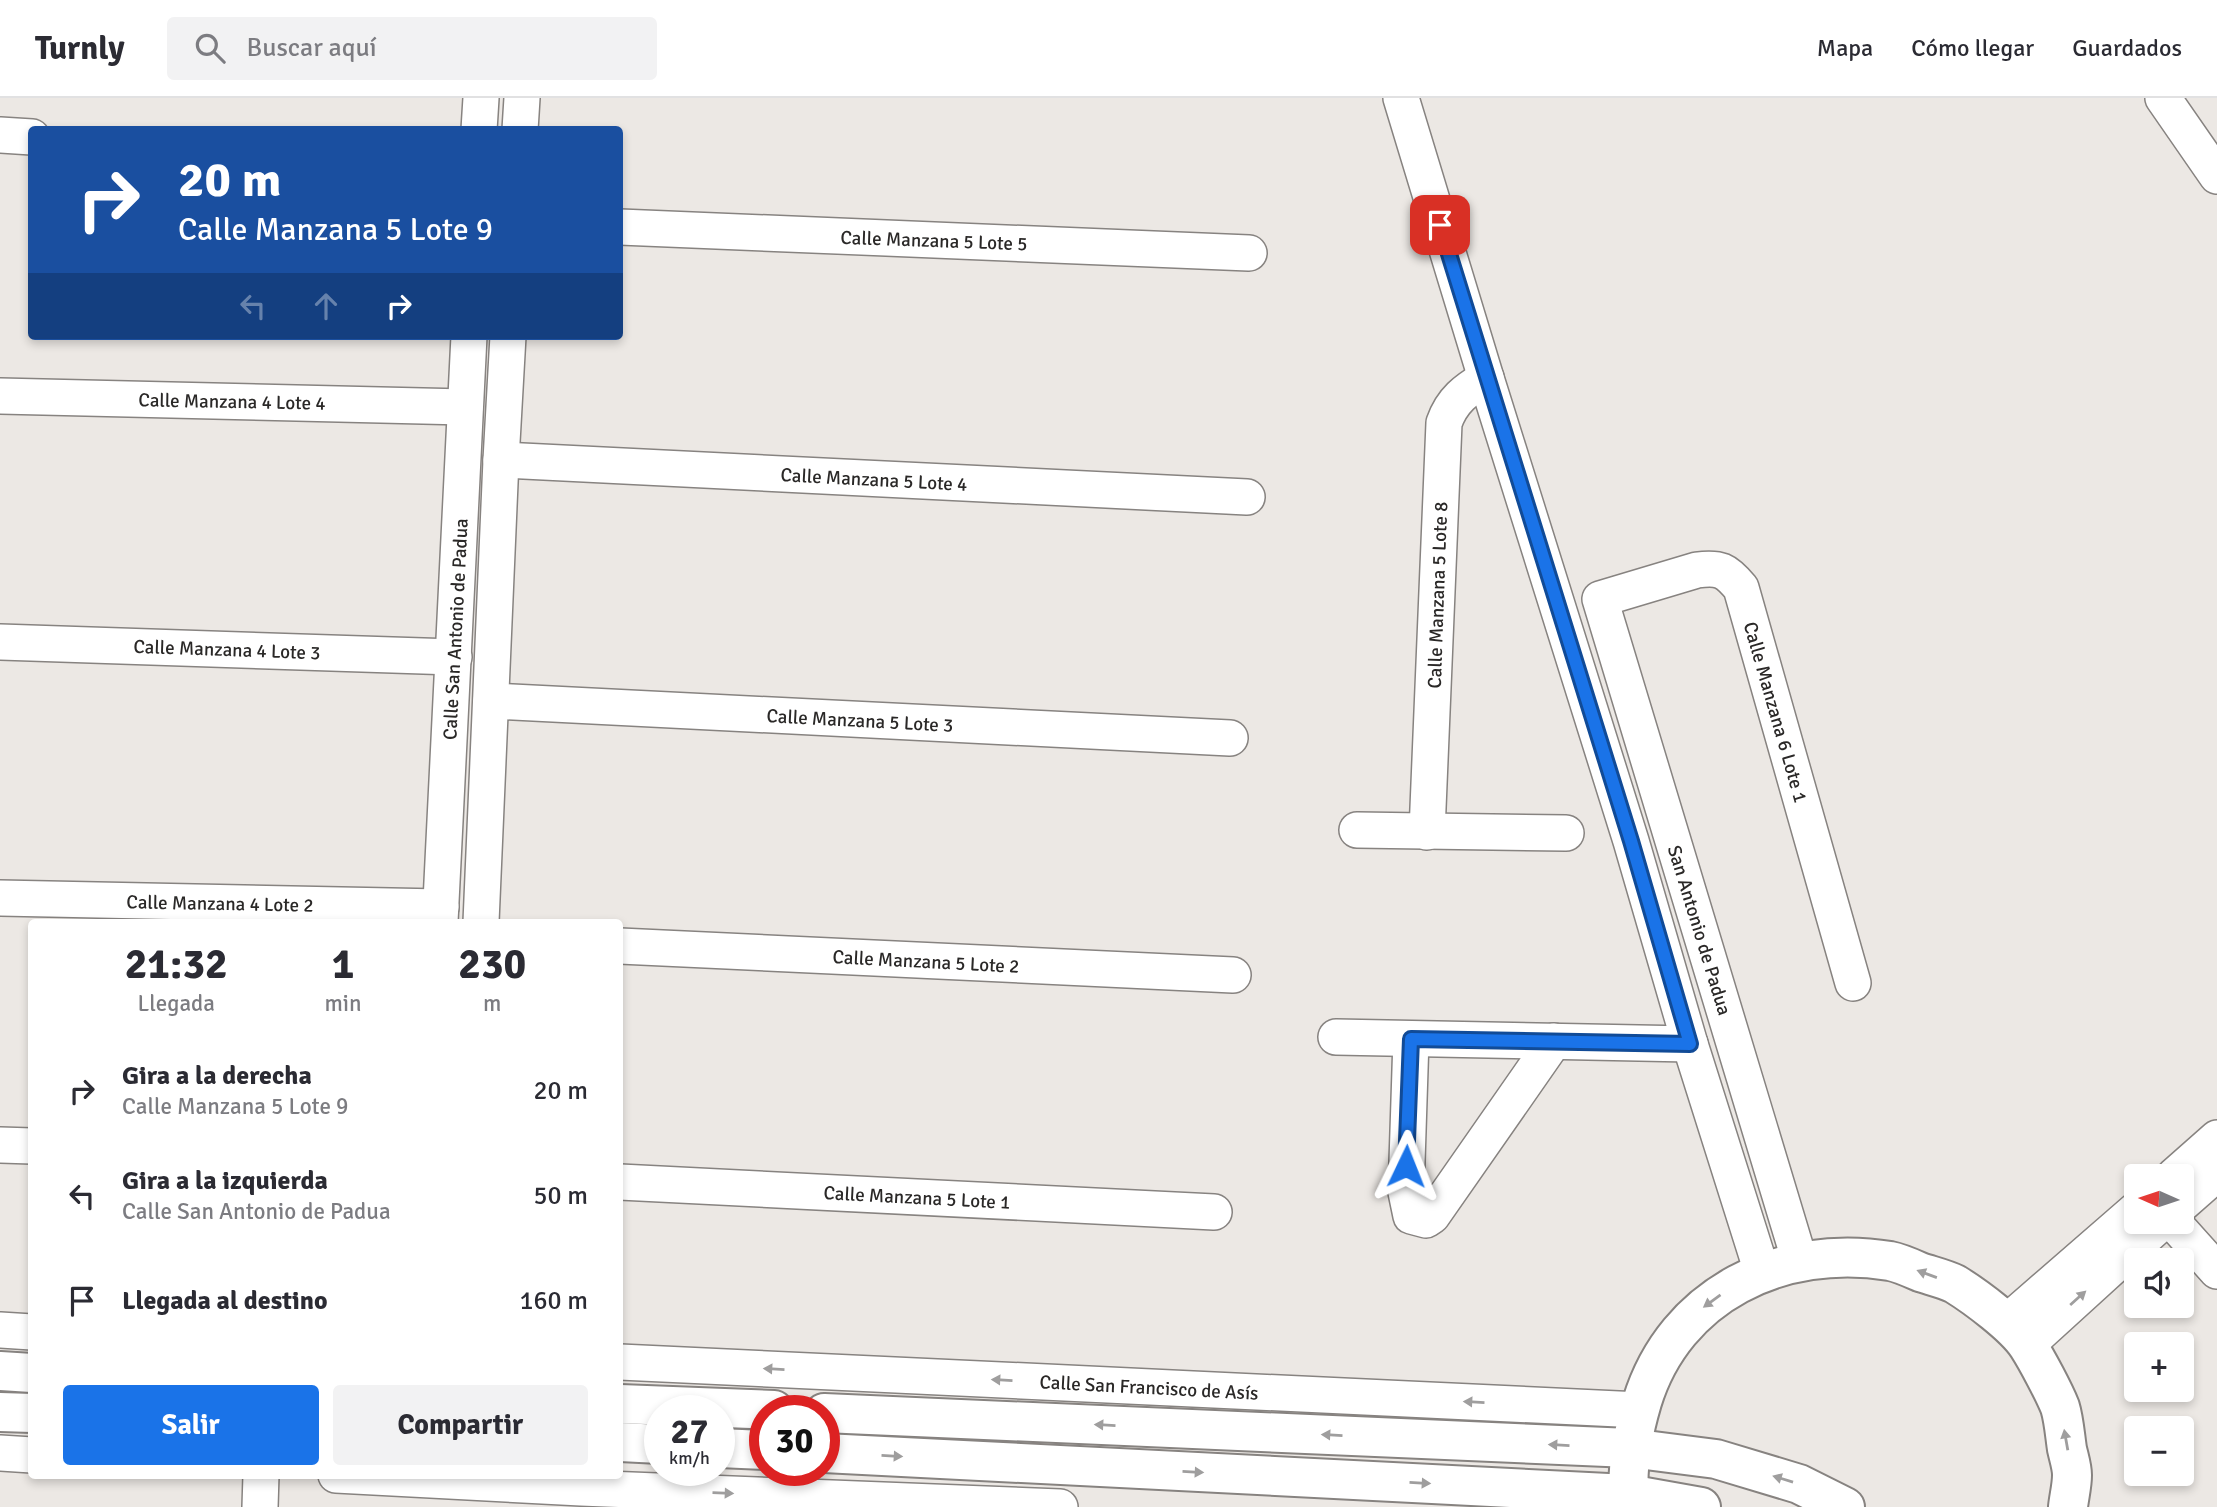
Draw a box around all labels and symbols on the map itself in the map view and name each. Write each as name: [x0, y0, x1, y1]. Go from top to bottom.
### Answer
pin: [1410, 195, 1470, 255]
street label: Calle Manzana 5 Lote 5: [840, 226, 1028, 256]
street label: Calle Manzana 4 Lote 4: [138, 388, 326, 416]
street label: Calle Manzana 5 Lote 4: [780, 463, 968, 497]
street label: Calle Manzana 5 Lote 8: [1423, 501, 1453, 689]
street label: Calle San Antonio de Padua: [438, 518, 474, 740]
street label: Calle Manzana 6 Lote 1: [1738, 619, 1812, 805]
street label: Calle Manzana 4 Lote 3: [133, 635, 321, 665]
street label: Calle Manzana 5 Lote 3: [766, 704, 954, 738]
street label: San Antonio de Padua: [1662, 842, 1736, 1018]
street label: Calle Manzana 4 Lote 2: [126, 890, 314, 918]
street label: Calle Manzana 5 Lote 2: [832, 945, 1020, 979]
position arrow: [1369, 1129, 1443, 1203]
north arrow: [2124, 1164, 2194, 1234]
street label: Calle Manzana 5 Lote 1: [823, 1181, 1011, 1215]
one-way arrow: [1917, 1268, 1938, 1279]
one-way arrow: [2069, 1291, 2086, 1307]
one-way arrow: [1703, 1294, 1721, 1308]
one-way arrow: [763, 1363, 785, 1374]
street label: Calle San Francisco de Asís: [1039, 1370, 1259, 1406]
one-way arrow: [990, 1374, 1012, 1385]
speed limit sign: 30: [749, 1395, 840, 1486]
one-way arrow: [1462, 1396, 1484, 1407]
one-way arrow: [1094, 1419, 1116, 1430]
one-way arrow: [2060, 1428, 2071, 1450]
one-way arrow: [1321, 1429, 1343, 1440]
one-way arrow: [1548, 1439, 1570, 1450]
one-way arrow: [882, 1451, 904, 1462]
one-way arrow: [1182, 1466, 1204, 1477]
one-way arrow: [1772, 1474, 1793, 1484]
one-way arrow: [1409, 1478, 1431, 1489]
one-way arrow: [712, 1488, 734, 1499]

